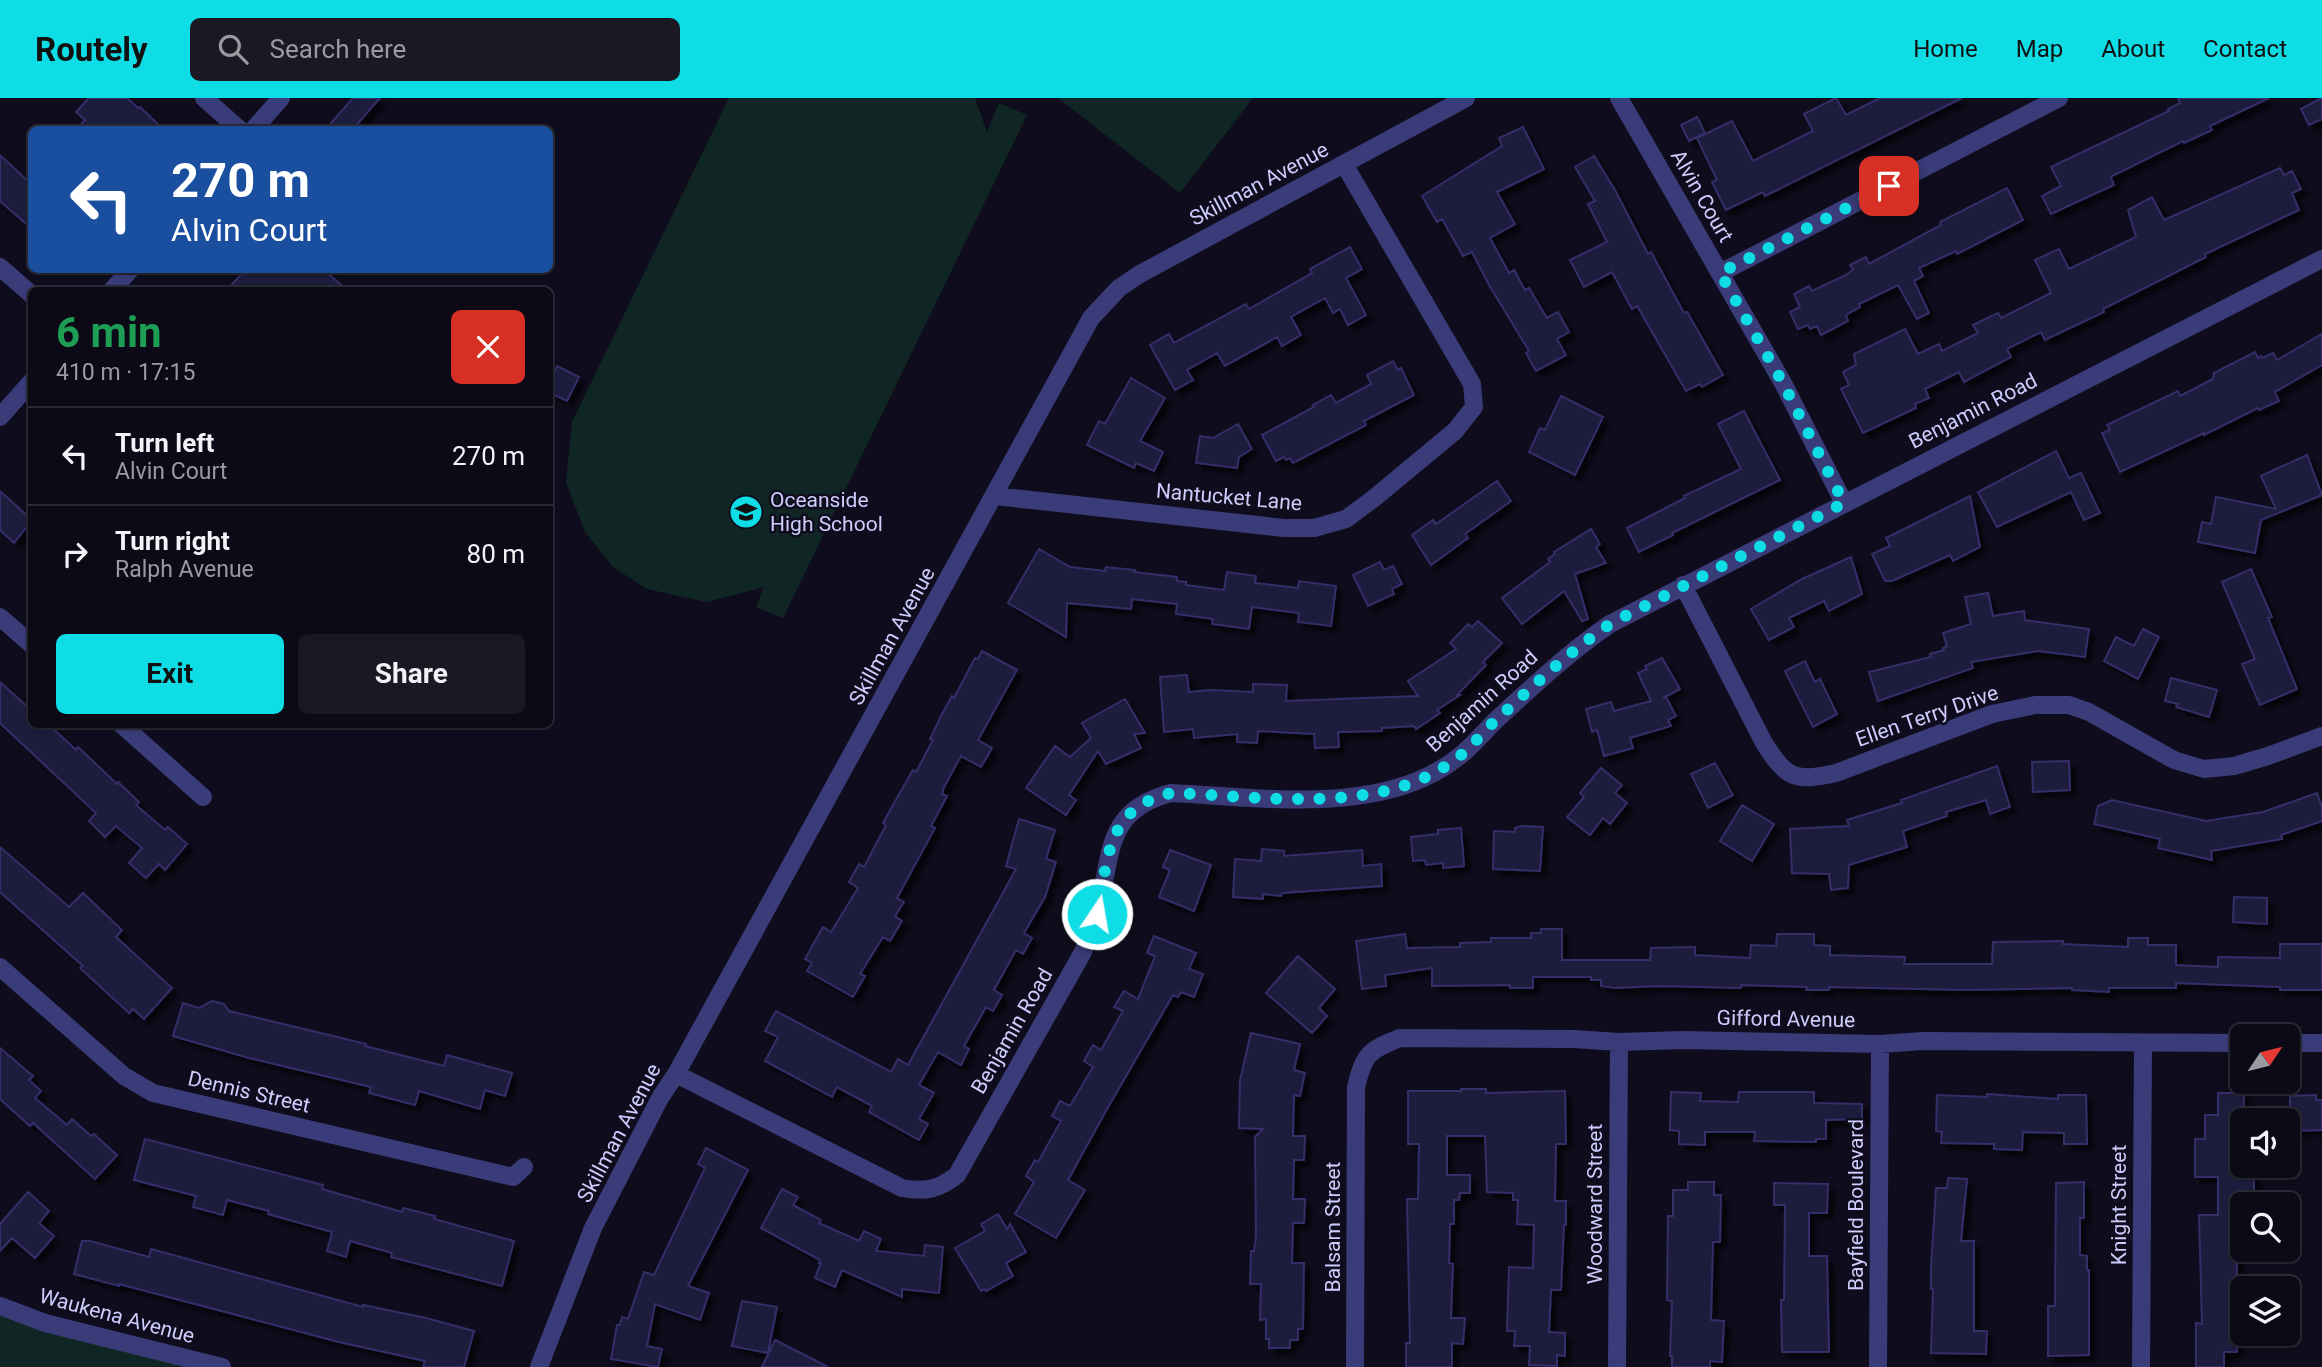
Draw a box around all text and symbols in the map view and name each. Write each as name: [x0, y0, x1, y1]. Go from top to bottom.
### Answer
search box: [190, 18, 680, 81]
text: Routely: [35, 30, 148, 69]
icon: search: [214, 30, 252, 68]
text: Search here: [270, 34, 406, 64]
text: Home: [1913, 35, 1978, 63]
text: Map: [2016, 35, 2063, 63]
text: About: [2101, 35, 2165, 63]
text: Contact: [2203, 35, 2287, 63]
street label: Skillman Avenue: [1185, 137, 1333, 231]
street label: Alvin Court: [1666, 146, 1738, 247]
text: 270 m: [171, 152, 310, 209]
icon: left: [56, 154, 147, 245]
pin: [1859, 156, 1919, 216]
icon: arrive: [1870, 167, 1908, 205]
text: Alvin Court: [171, 211, 327, 249]
text: 6 min: [56, 308, 162, 357]
button: close: [451, 310, 525, 384]
text: 410 m · 17:15: [56, 359, 195, 386]
street label: Benjamin Road: [1905, 368, 2041, 454]
text: Turn left: [115, 428, 214, 458]
icon: left: [56, 437, 94, 475]
text: 270 m: [452, 441, 525, 471]
text: Alvin Court: [115, 458, 227, 485]
street label: Nantucket Lane: [1155, 479, 1303, 515]
place label: Oceanside High School: [770, 488, 883, 536]
school or university icon: Oceanside High School: [727, 493, 765, 531]
text: Turn right: [115, 526, 230, 556]
icon: right: [56, 535, 94, 573]
text: 80 m: [467, 539, 525, 569]
text: Ralph Avenue: [115, 556, 254, 583]
street label: Skillman Avenue: [844, 563, 940, 709]
button: Exit: [56, 634, 284, 714]
button: Share: [298, 634, 525, 714]
street label: Benjamin Road: [1422, 645, 1542, 757]
street label: Ellen Terry Drive: [1853, 680, 2001, 752]
position arrow: [1060, 877, 1134, 951]
street label: Benjamin Road: [966, 964, 1058, 1098]
street label: Gifford Avenue: [1716, 1006, 1856, 1032]
north arrow: [2230, 1024, 2300, 1094]
map controls: [2230, 1024, 2300, 1346]
street label: Skillman Avenue: [572, 1059, 666, 1207]
street label: Dennis Street: [186, 1066, 313, 1118]
button: sound: [2230, 1108, 2300, 1178]
street label: Bayfield Boulevard: [1844, 1119, 1868, 1291]
street label: Woodward Street: [1583, 1124, 1607, 1284]
street label: Knight Street: [2107, 1145, 2131, 1265]
street label: Balsam Street: [1321, 1161, 1345, 1292]
button: search: [2230, 1192, 2300, 1262]
button: layers: [2230, 1276, 2300, 1346]
street label: Waukena Avenue: [37, 1284, 197, 1348]

